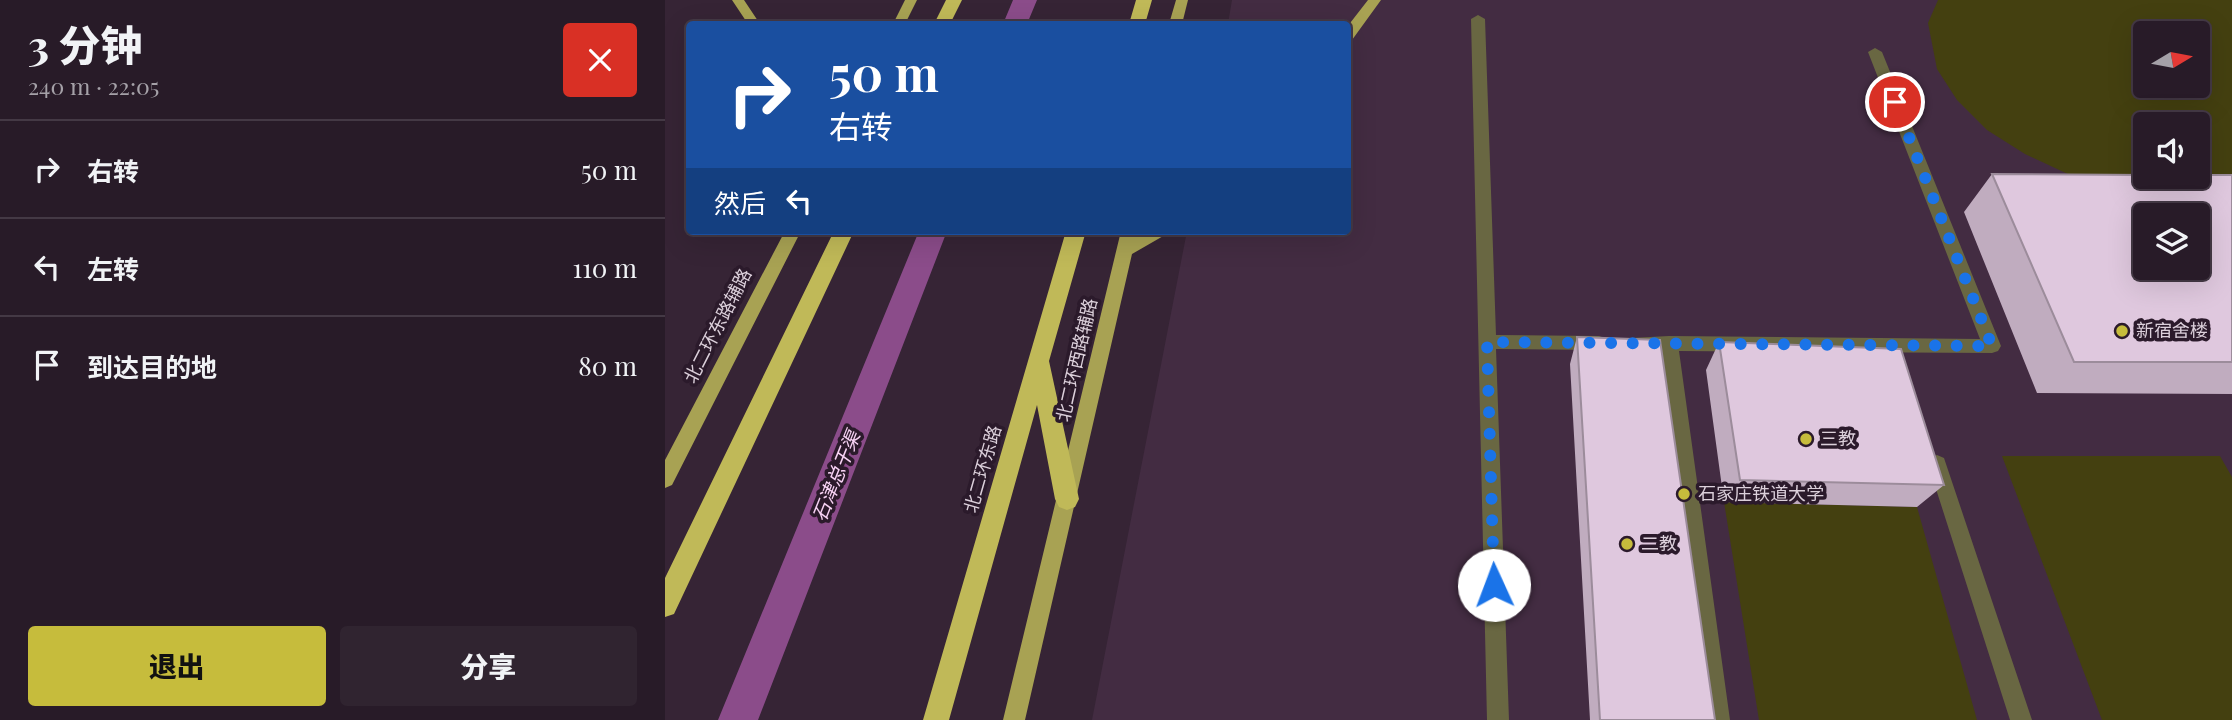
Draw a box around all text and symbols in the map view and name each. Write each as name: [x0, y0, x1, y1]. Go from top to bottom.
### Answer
text: 3 分钟: [28, 16, 142, 72]
north arrow: [2133, 21, 2210, 98]
map controls: [2133, 21, 2210, 280]
button: close: [563, 23, 637, 97]
text: 50 m: [829, 39, 939, 104]
icon: right: [714, 49, 805, 140]
text: 240 m · 22:05: [28, 70, 159, 101]
pin: [1865, 72, 1925, 132]
icon: arrive: [1876, 83, 1914, 121]
text: 右转: [829, 104, 893, 147]
button: sound: [2133, 112, 2210, 189]
icon: right: [28, 150, 66, 188]
text: 50 m: [581, 152, 637, 187]
text: 右转: [87, 153, 139, 188]
icon: left: [780, 182, 818, 220]
text: 然后: [714, 185, 766, 220]
button: layers: [2133, 203, 2210, 280]
icon: left: [28, 248, 66, 286]
text: 110 m: [573, 250, 637, 285]
text: 左转: [87, 251, 139, 286]
street label: 北二环东路辅路: [678, 264, 756, 387]
street label: 北二环西路辅路: [1050, 296, 1102, 424]
place label: 新宿舍楼: [2136, 318, 2208, 342]
marker: 新宿舍楼: [2114, 323, 2130, 339]
icon: arrive: [28, 346, 66, 384]
text: 80 m: [578, 348, 637, 383]
text: 到达目的地: [87, 349, 217, 384]
street label: 北二环东路: [958, 422, 1006, 515]
water label: 石津总干渠: [805, 424, 866, 525]
place label: 三教: [1820, 426, 1856, 450]
marker: 三教: [1798, 431, 1814, 447]
place label: 石家庄铁道大学: [1698, 481, 1824, 505]
marker: 石家庄铁道大学: [1676, 486, 1692, 502]
place label: 二教: [1641, 531, 1677, 555]
marker: 二教: [1619, 536, 1635, 552]
position arrow: [1457, 548, 1531, 622]
button: 退出: [28, 626, 326, 706]
button: 分享: [340, 626, 637, 706]

